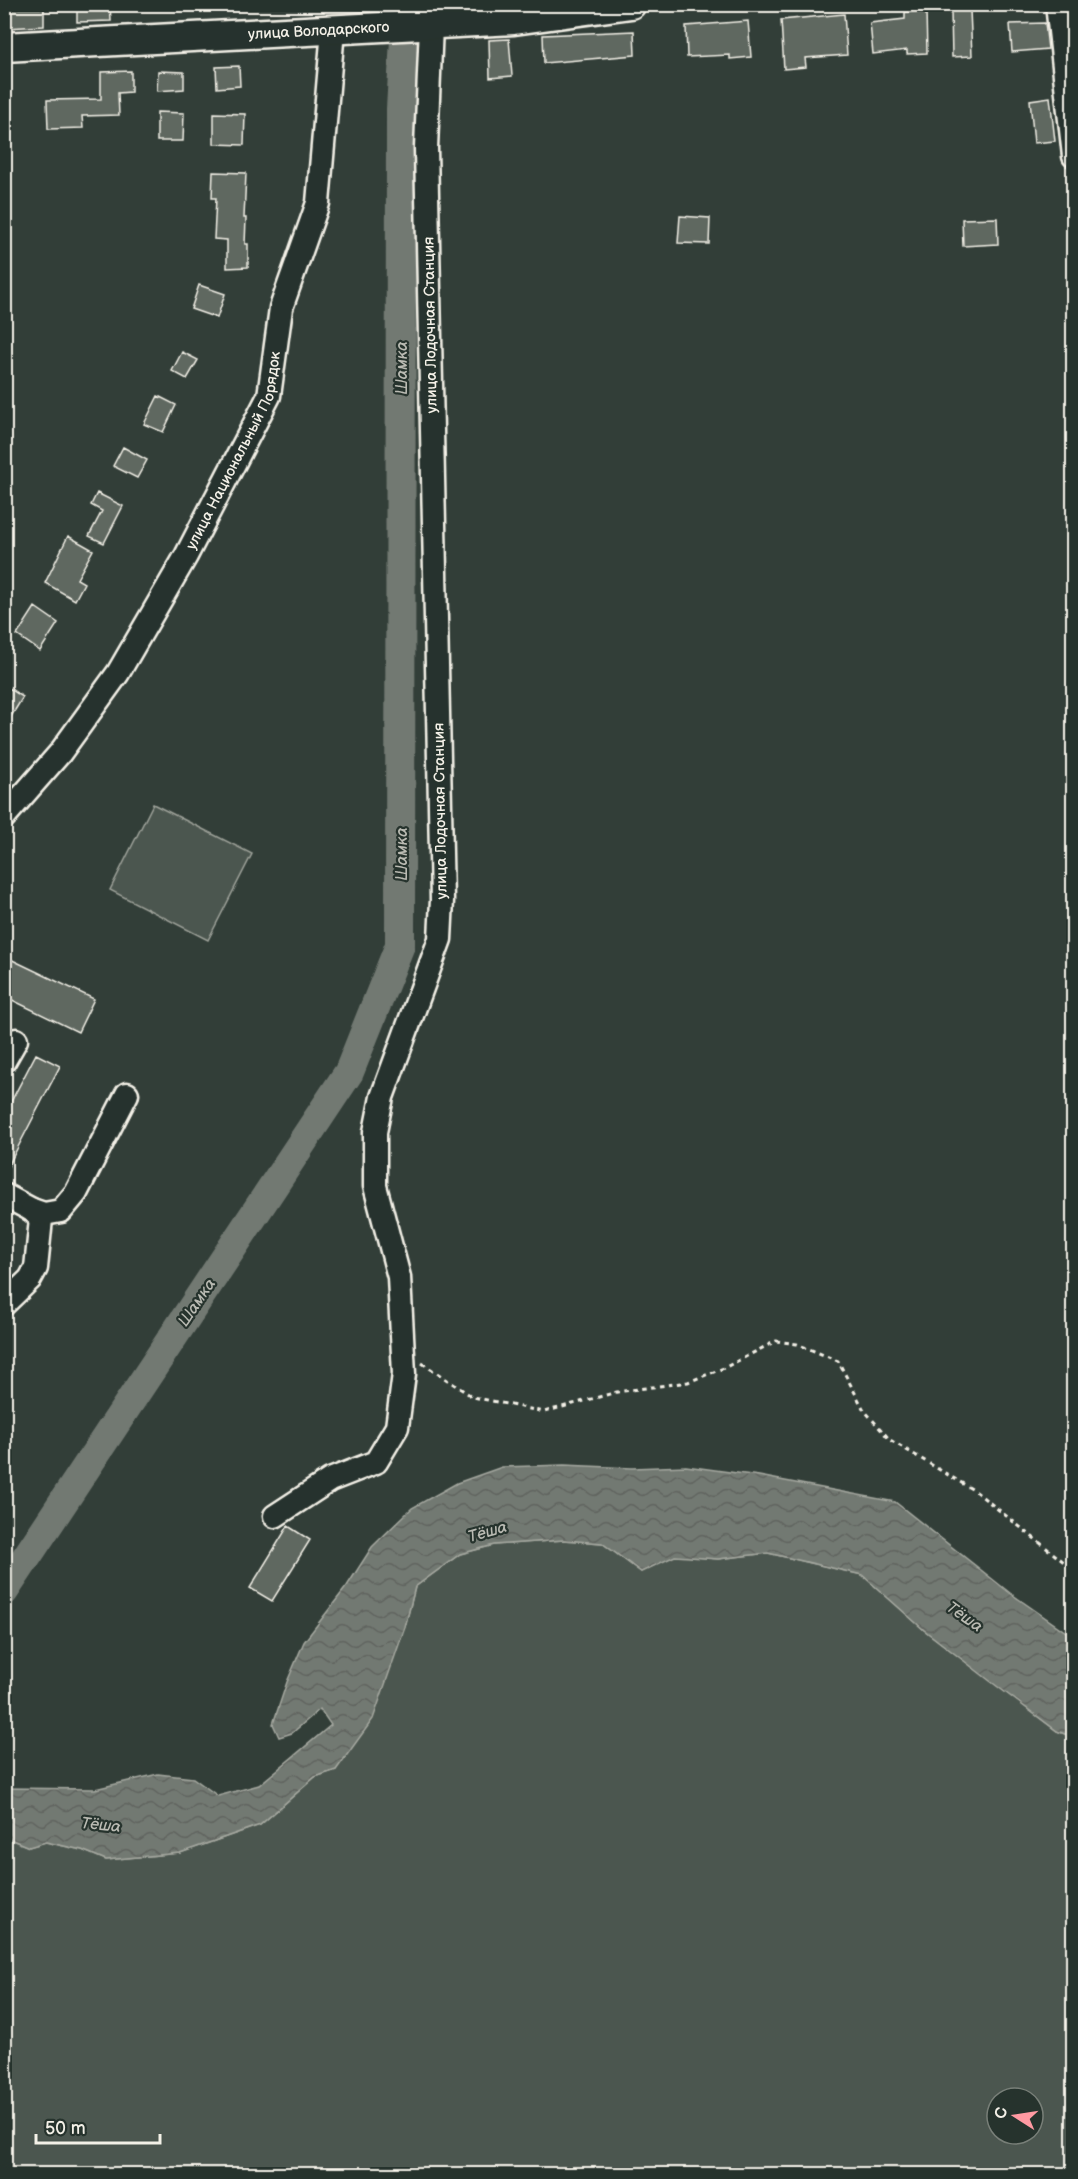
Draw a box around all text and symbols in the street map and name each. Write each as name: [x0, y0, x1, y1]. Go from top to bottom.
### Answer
street label: улица Володарского: [247, 18, 390, 44]
street label: улица Лодочная Станция: [419, 237, 442, 413]
water label: Шамка: [393, 341, 412, 395]
street label: улица Национальный Порядок: [182, 350, 285, 553]
street label: улица Лодочная Станция: [429, 723, 452, 899]
water label: Шамка: [393, 827, 412, 881]
water label: Шамка: [174, 1275, 220, 1330]
water label: Тёша: [466, 1518, 509, 1547]
water label: Тёша: [942, 1598, 986, 1636]
water label: Тёша: [80, 1814, 122, 1837]
north arrow: [985, 2086, 1045, 2146]
text: С: [991, 2106, 1012, 2121]
scale bar: [36, 2107, 160, 2145]
text: 50 m: [45, 2118, 86, 2139]

